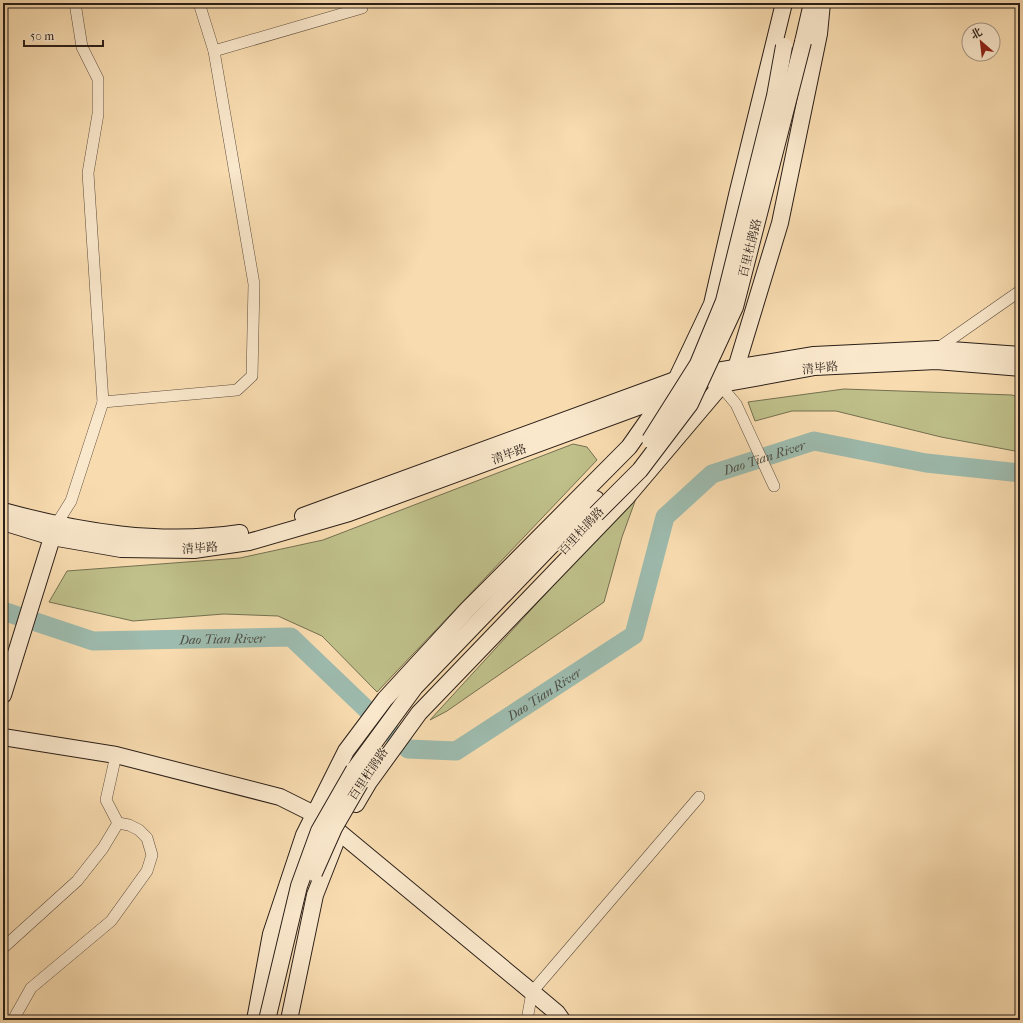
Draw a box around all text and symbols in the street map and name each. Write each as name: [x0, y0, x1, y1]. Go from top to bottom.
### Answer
scale bar: [24, 22, 103, 48]
north arrow: [961, 22, 1001, 62]
text: 北: [969, 25, 984, 42]
text: 50 m: [30, 29, 54, 43]
street label: 百里杜鹃路: [736, 217, 764, 279]
street label: 清毕路: [801, 359, 839, 377]
water label: Dao Tian River: [721, 437, 808, 478]
street label: 清毕路: [490, 441, 528, 467]
street label: 百里杜鹃路: [555, 504, 607, 558]
street label: 清毕路: [182, 540, 218, 556]
water label: Dao Tian River: [178, 631, 266, 647]
water label: Dao Tian River: [504, 664, 585, 724]
street label: 百里杜鹃路: [345, 745, 391, 803]

